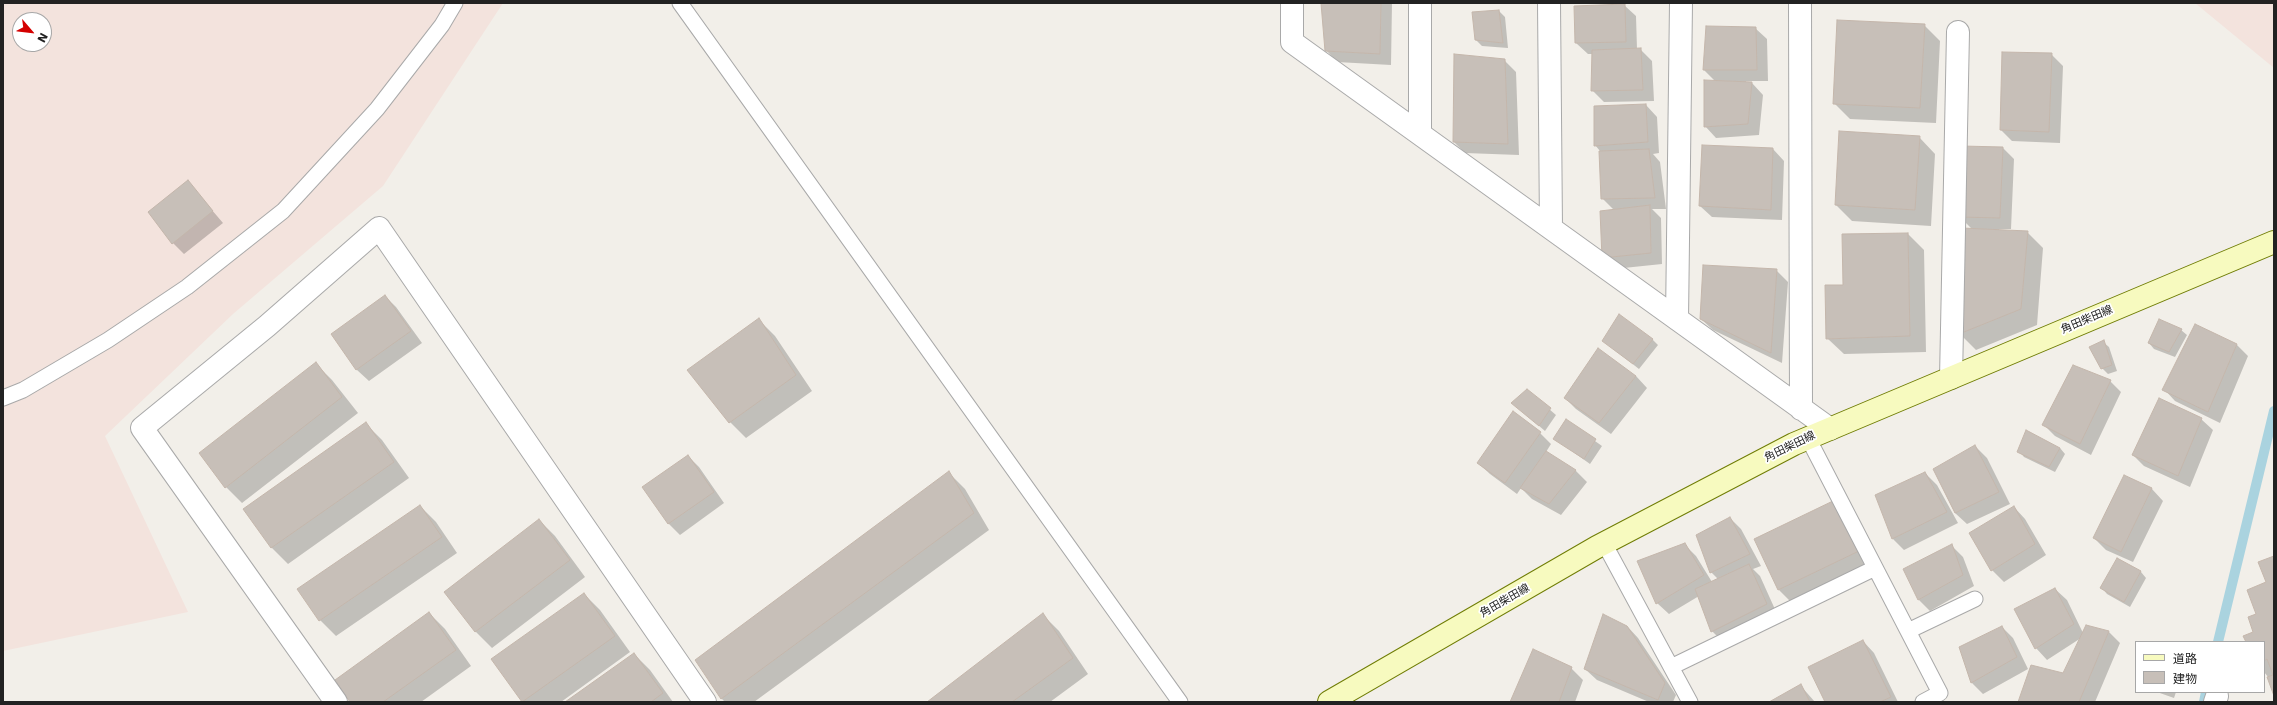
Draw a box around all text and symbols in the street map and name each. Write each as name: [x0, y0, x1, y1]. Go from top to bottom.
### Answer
north arrow: [12, 12, 52, 52]
text: N: [34, 30, 50, 45]
street label: 角田柴田線: [2059, 303, 2115, 337]
street label: 角田柴田線: [1762, 429, 1818, 465]
street label: 角田柴田線: [1478, 582, 1532, 620]
legend: [2135, 641, 2265, 693]
text: 道路: [2173, 652, 2197, 666]
text: 建物: [2173, 672, 2197, 686]

